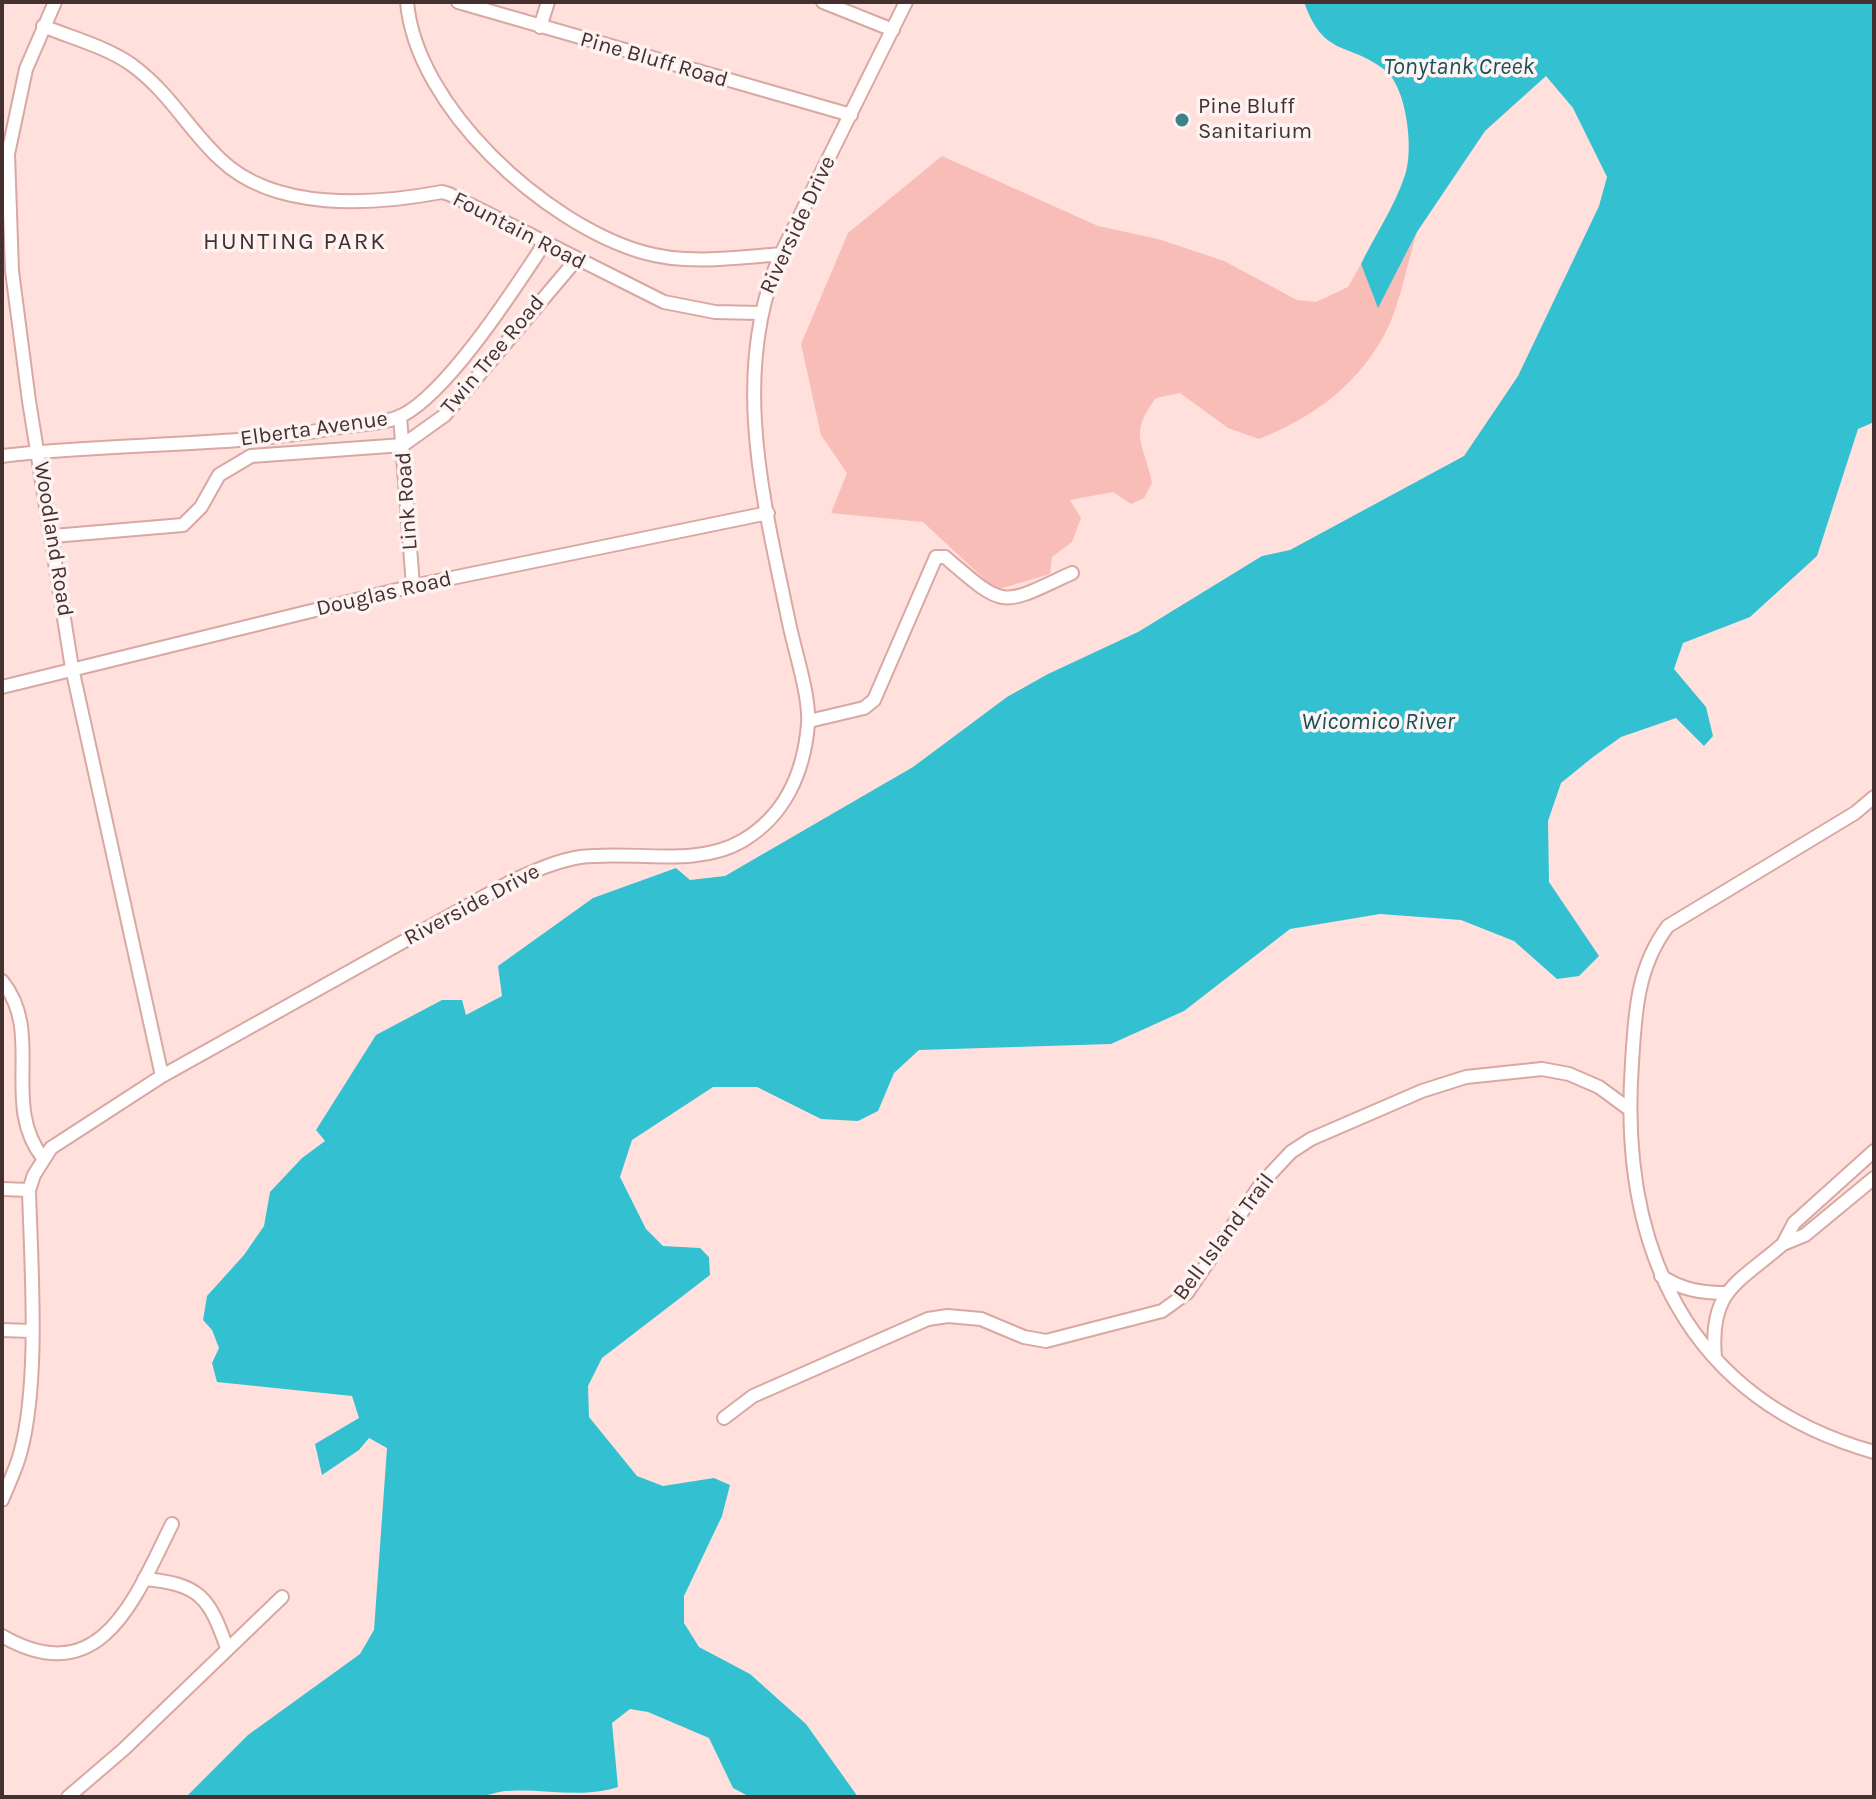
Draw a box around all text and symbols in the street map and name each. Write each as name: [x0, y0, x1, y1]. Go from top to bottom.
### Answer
street label: Pine Bluff Road: [577, 26, 731, 94]
water label: Tonytank Creek: [1384, 53, 1534, 81]
place label: Pine Bluff Sanitarium: [1198, 94, 1312, 146]
marker: Pine Bluff Sanitarium: [1173, 111, 1191, 129]
street label: Riverside Drive: [754, 152, 842, 298]
street label: Fountain Road: [448, 186, 590, 276]
district label: HUNTING PARK: [203, 228, 387, 256]
street label: Twin Tree Road: [436, 290, 550, 420]
street label: Elberta Avenue: [238, 406, 390, 452]
street label: Link Road: [390, 451, 424, 551]
street label: Woodland Road: [28, 460, 78, 618]
street label: Douglas Road: [314, 566, 454, 622]
water label: Wicomico River: [1301, 708, 1455, 736]
street label: Riverside Drive: [400, 858, 544, 952]
street label: Bell Island Trail: [1168, 1168, 1280, 1306]

